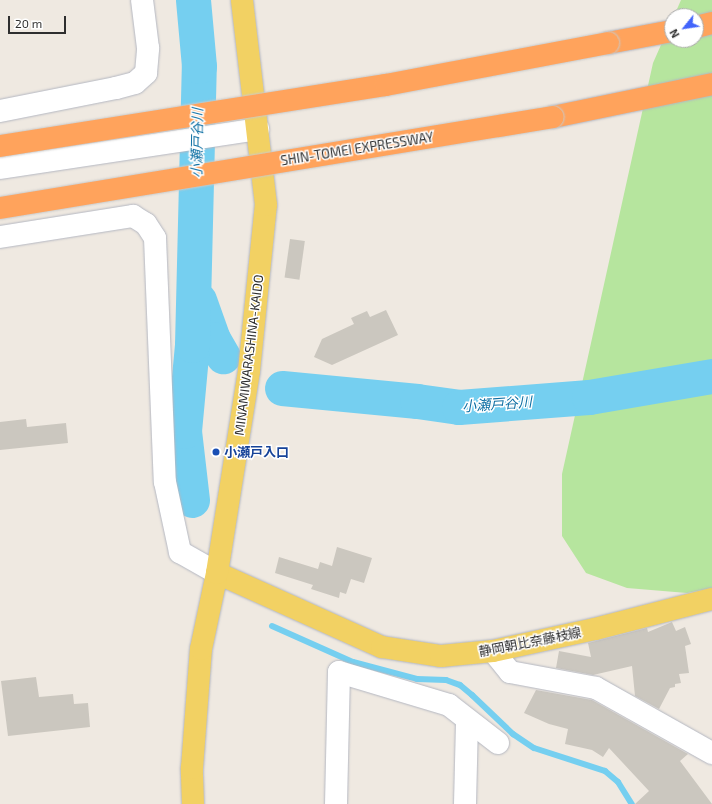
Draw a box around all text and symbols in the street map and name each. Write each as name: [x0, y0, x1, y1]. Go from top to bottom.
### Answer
scale bar: [10, 8, 68, 34]
north arrow: [664, 8, 704, 48]
text: 20 m: [15, 16, 42, 30]
text: N: [666, 27, 682, 40]
water label: 小瀬戸谷川: [188, 108, 206, 178]
street label: SHIN-TOMEI EXPRESSWAY: [280, 129, 434, 169]
street label: MINAMIWARASHINA-KAIDO: [231, 274, 267, 436]
water label: 小瀬戸谷川: [461, 393, 533, 415]
place label: 小瀬戸入口: [224, 444, 289, 460]
marker: 小瀬戸入口: [211, 447, 221, 457]
street label: 静岡朝比奈藤枝線: [477, 624, 583, 660]

